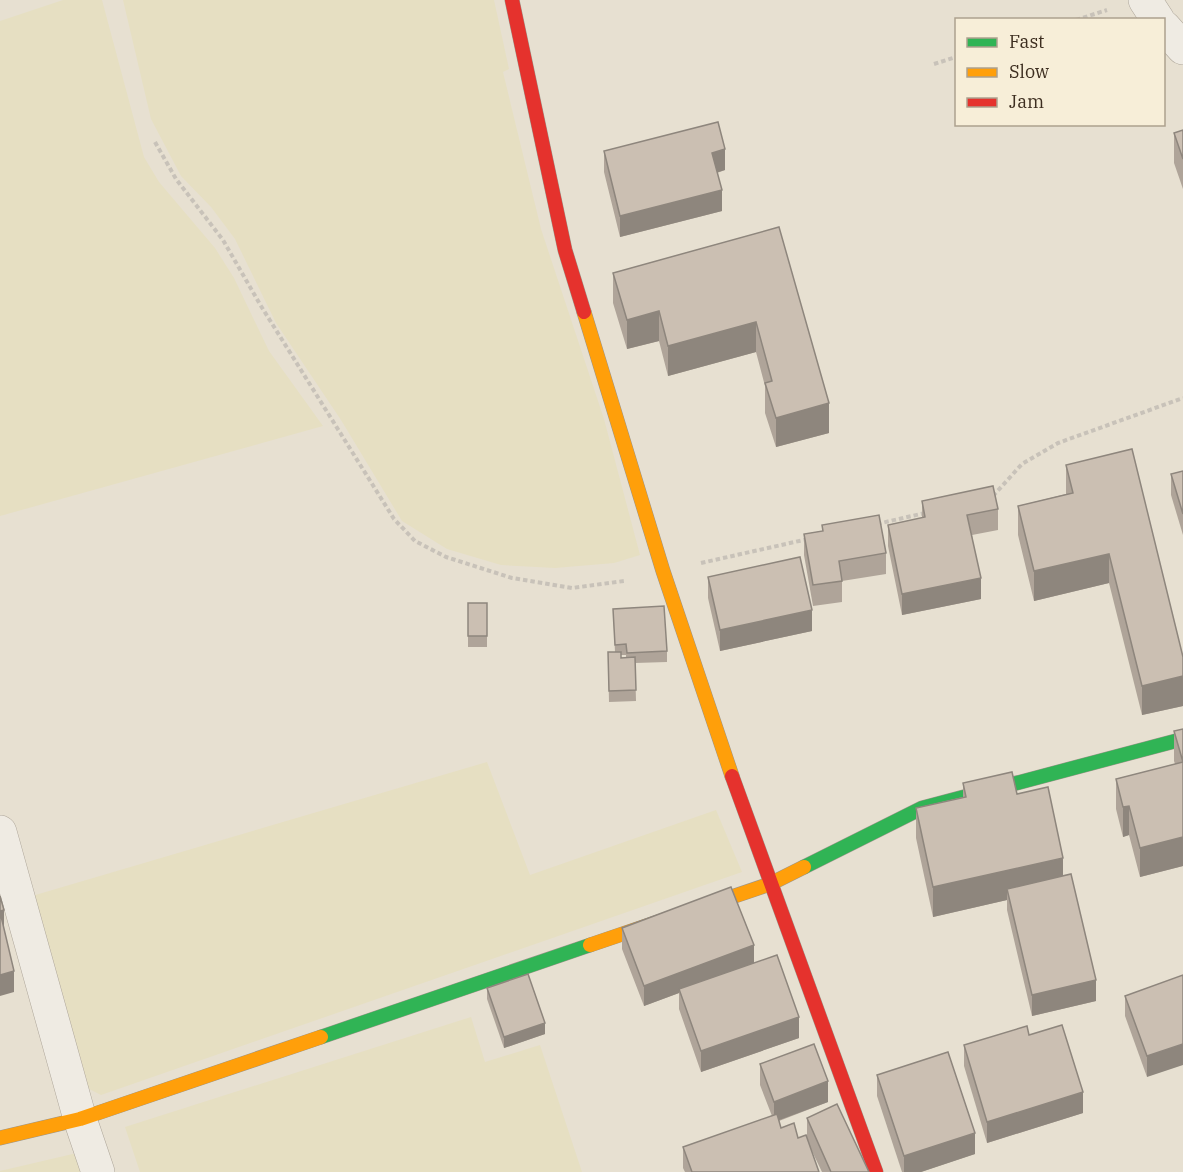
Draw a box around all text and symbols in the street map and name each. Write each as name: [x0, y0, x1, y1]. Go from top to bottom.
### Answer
legend: [955, 18, 1165, 126]
text: Fast: [1009, 30, 1044, 53]
text: Slow: [1009, 60, 1049, 83]
text: Jam: [1009, 90, 1044, 113]

